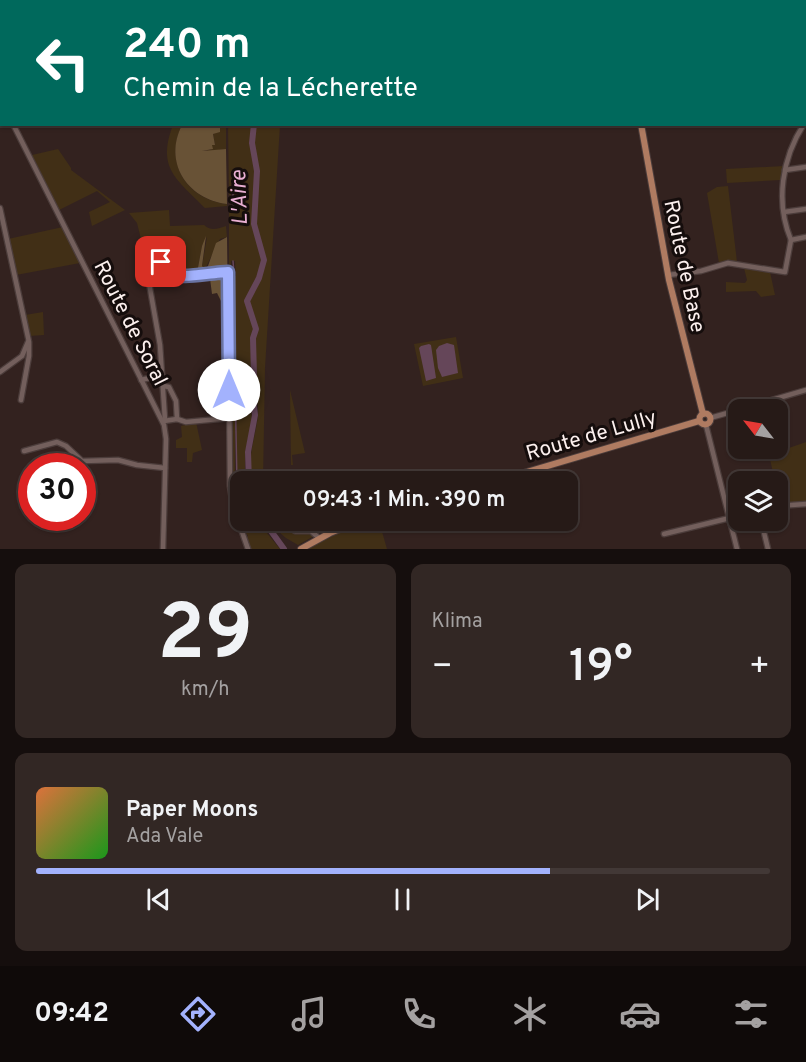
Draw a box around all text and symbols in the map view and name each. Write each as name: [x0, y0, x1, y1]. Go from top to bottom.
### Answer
text: 240 m: [123, 20, 251, 73]
icon: left: [24, 24, 102, 102]
text: Chemin de la Lécherette: [123, 72, 418, 106]
water label: L'Aire: [226, 169, 255, 226]
street label: Route de Base: [656, 198, 711, 335]
pin: [135, 236, 186, 287]
icon: arrive: [144, 245, 177, 278]
street label: Route de Soral: [87, 256, 173, 391]
position arrow: [197, 358, 261, 422]
north arrow: [728, 399, 788, 459]
map controls: [728, 399, 788, 531]
street label: Route de Lully: [523, 405, 660, 468]
speed limit sign: 30: [18, 453, 96, 531]
button: layers: [728, 471, 788, 531]
text: 09:43 · 1 Min. · 390 m: [303, 487, 505, 514]
text: 29: [157, 588, 253, 687]
text: Klima: [432, 609, 483, 635]
text: 19°: [569, 640, 633, 697]
text: −: [432, 647, 453, 689]
text: +: [749, 647, 770, 689]
text: km/h: [181, 677, 230, 703]
text: Paper Moons: [126, 797, 258, 824]
text: Ada Vale: [126, 824, 203, 850]
icon: previous: [142, 883, 175, 916]
icon: pause: [386, 883, 419, 916]
icon: next: [631, 883, 664, 916]
icon: directions: [177, 993, 219, 1035]
icon: music: [288, 993, 330, 1035]
icon: phone: [398, 993, 440, 1035]
icon: climate: [509, 993, 551, 1035]
icon: car: [619, 993, 661, 1035]
icon: filters: [730, 993, 772, 1035]
text: 09:42: [34, 997, 109, 1031]

